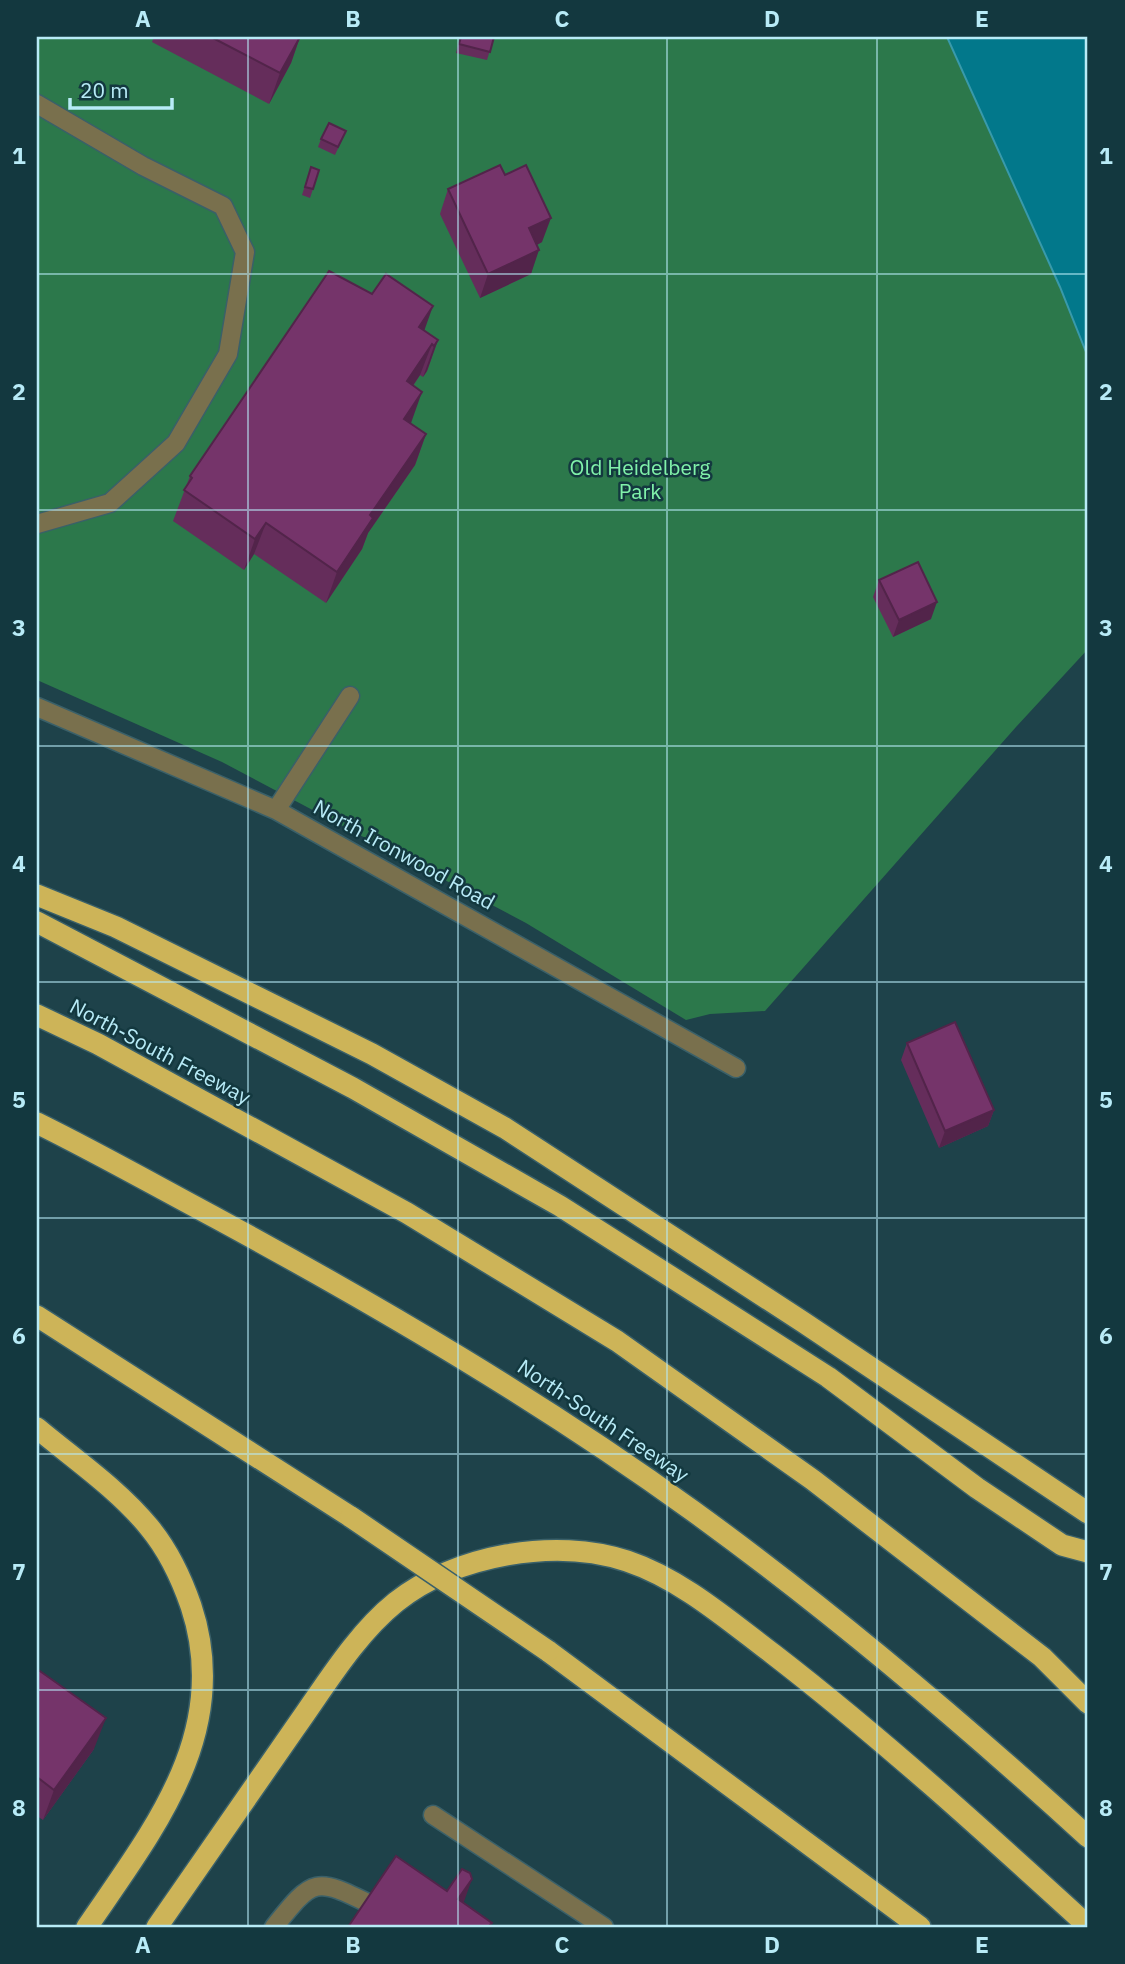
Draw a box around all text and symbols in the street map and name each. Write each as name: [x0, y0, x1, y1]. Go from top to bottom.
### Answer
text: A: [135, 3, 151, 33]
text: B: [345, 3, 361, 33]
text: C: [555, 3, 570, 33]
text: D: [764, 3, 780, 33]
text: E: [975, 3, 989, 33]
scale bar: [70, 66, 172, 110]
text: 20 m: [80, 76, 129, 104]
text: 1: [12, 140, 26, 170]
text: 1: [1099, 140, 1113, 170]
text: 2: [12, 376, 26, 406]
text: 2: [1099, 376, 1113, 406]
park label: Old Heidelberg Park: [570, 453, 710, 505]
text: 3: [12, 612, 26, 642]
text: 3: [1099, 612, 1113, 642]
street label: North Ironwood Road: [309, 793, 500, 916]
text: 4: [12, 848, 26, 878]
text: 4: [1099, 848, 1113, 878]
street label: North-South Freeway: [65, 992, 256, 1111]
text: 5: [12, 1084, 26, 1114]
text: 5: [1099, 1084, 1113, 1114]
text: 6: [12, 1320, 26, 1350]
text: 6: [1099, 1320, 1113, 1350]
street label: North-South Freeway: [512, 1352, 695, 1488]
text: 7: [12, 1556, 26, 1586]
text: 7: [1099, 1556, 1113, 1586]
text: 8: [12, 1792, 26, 1822]
text: 8: [1099, 1792, 1113, 1822]
text: A: [135, 1929, 151, 1959]
text: B: [345, 1929, 361, 1959]
text: C: [555, 1929, 570, 1959]
text: D: [764, 1929, 780, 1959]
text: E: [975, 1929, 989, 1959]

